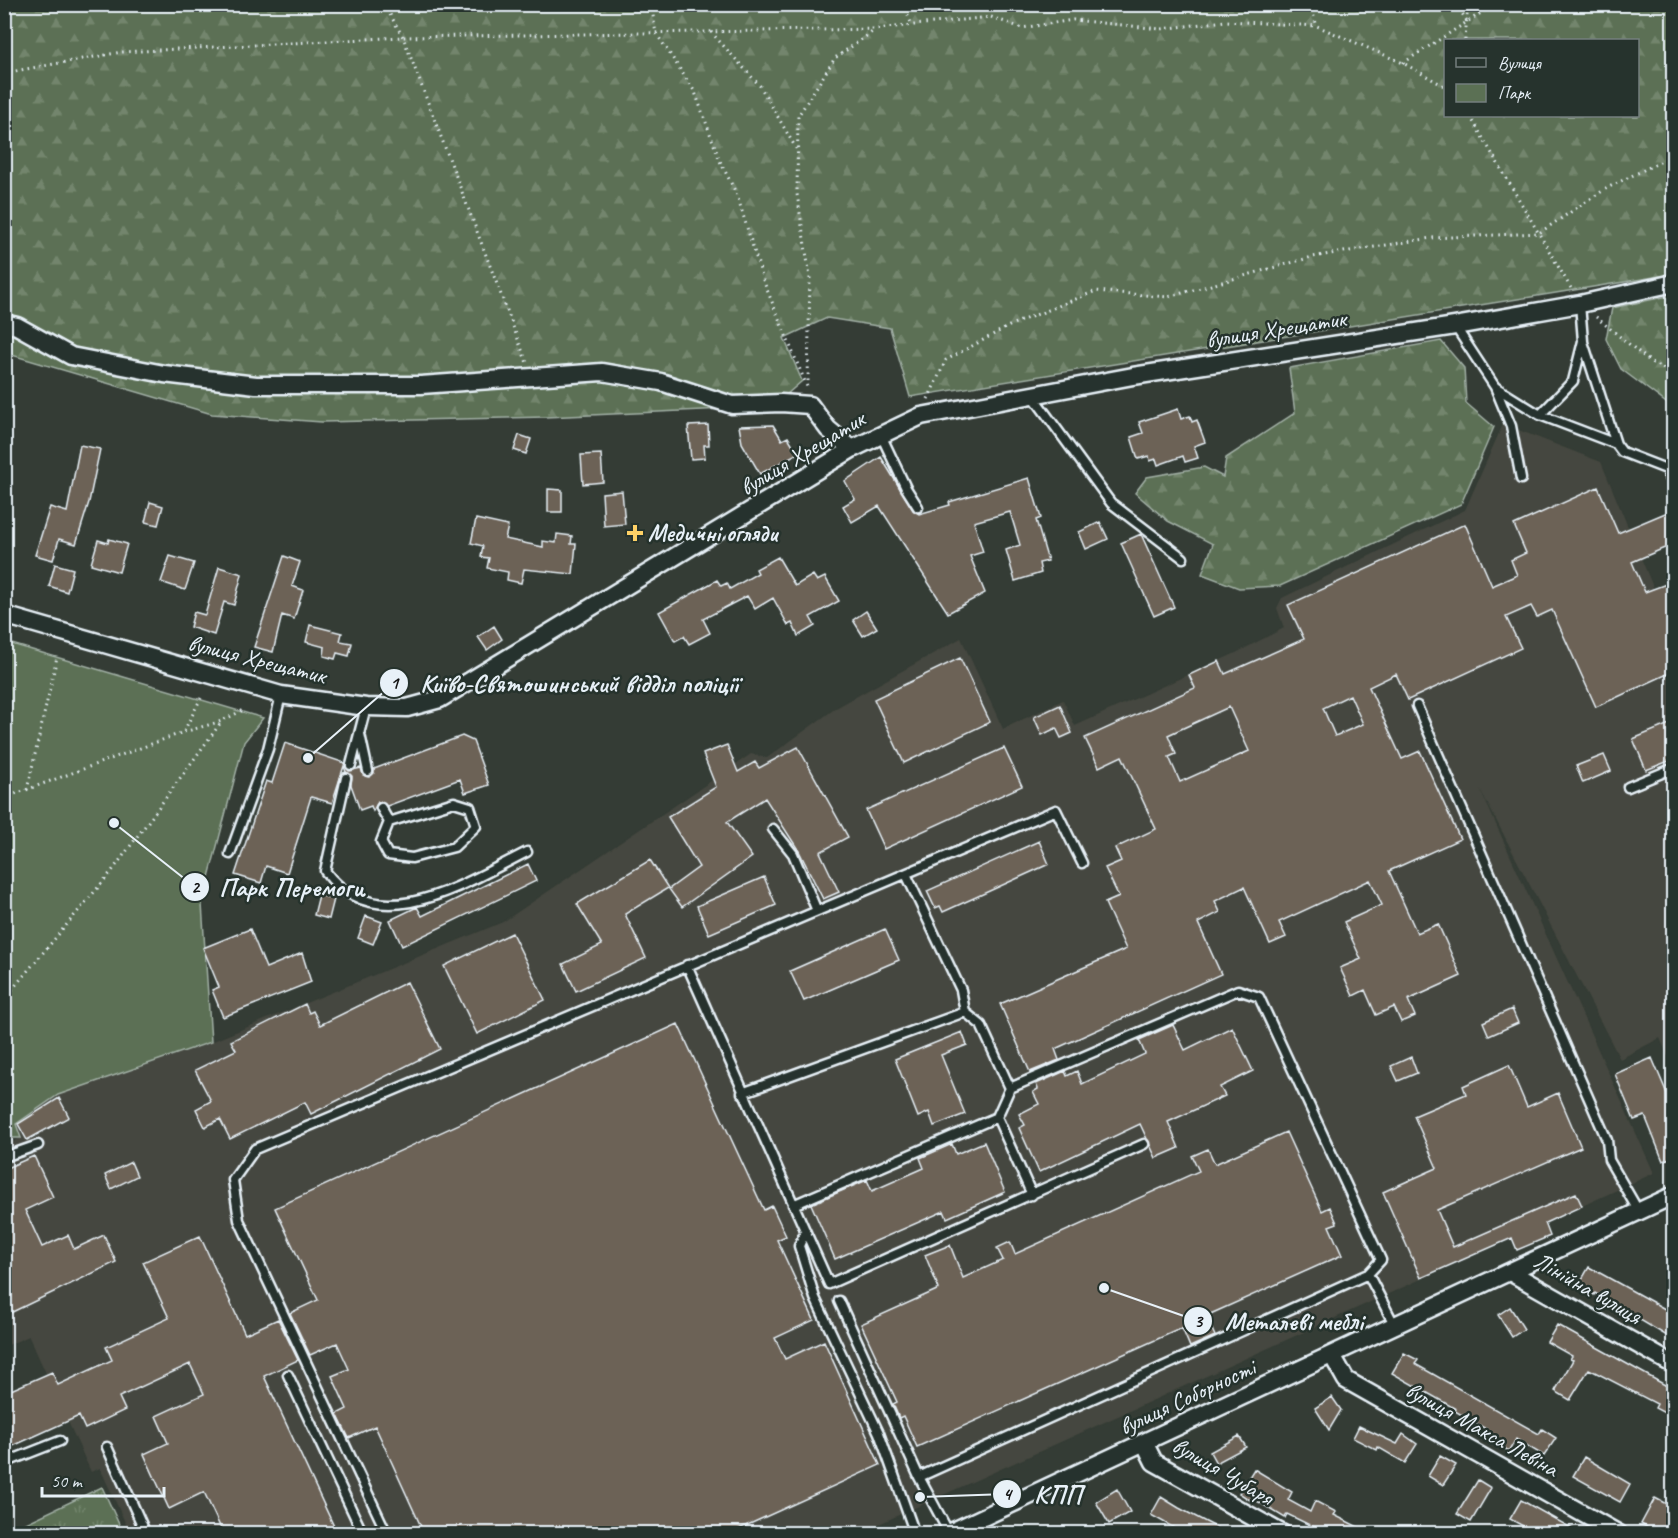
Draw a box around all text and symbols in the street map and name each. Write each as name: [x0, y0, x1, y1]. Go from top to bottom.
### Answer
legend: [1444, 39, 1639, 117]
text: Вулиця: [1498, 52, 1542, 74]
text: Парк: [1498, 82, 1532, 104]
street label: вулиця Хрещатик: [1204, 303, 1350, 355]
street label: вулиця Хрещатик: [734, 403, 872, 502]
place label: Медичні огляди: [648, 518, 780, 548]
marker: Медичні огляди: [626, 524, 644, 542]
street label: вулиця Хрещатик: [185, 627, 331, 691]
callout: Київо-Святошинський відділ поліції: [379, 661, 749, 705]
text: Київо-Святошинський відділ поліції: [420, 667, 744, 700]
text: 1: [390, 672, 400, 694]
callout: Парк Перемоги: [180, 865, 375, 909]
text: Парк Перемоги: [219, 871, 366, 904]
text: 2: [191, 876, 201, 898]
street label: Лінійна вулиця: [1529, 1245, 1648, 1332]
callout: Металеві меблі: [1183, 1299, 1375, 1343]
text: Металеві меблі: [1225, 1305, 1367, 1338]
text: 3: [1194, 1310, 1204, 1332]
street label: вулиця Соборності: [1114, 1351, 1262, 1442]
street label: вулиця Макса Левіна: [1400, 1375, 1565, 1484]
street label: вулиця Чубаря: [1167, 1430, 1280, 1513]
scale bar: [42, 1460, 164, 1498]
text: 50 m: [51, 1470, 84, 1492]
callout: КПП: [992, 1472, 1094, 1516]
text: КПП: [1034, 1478, 1086, 1511]
text: 4: [1003, 1483, 1013, 1505]

